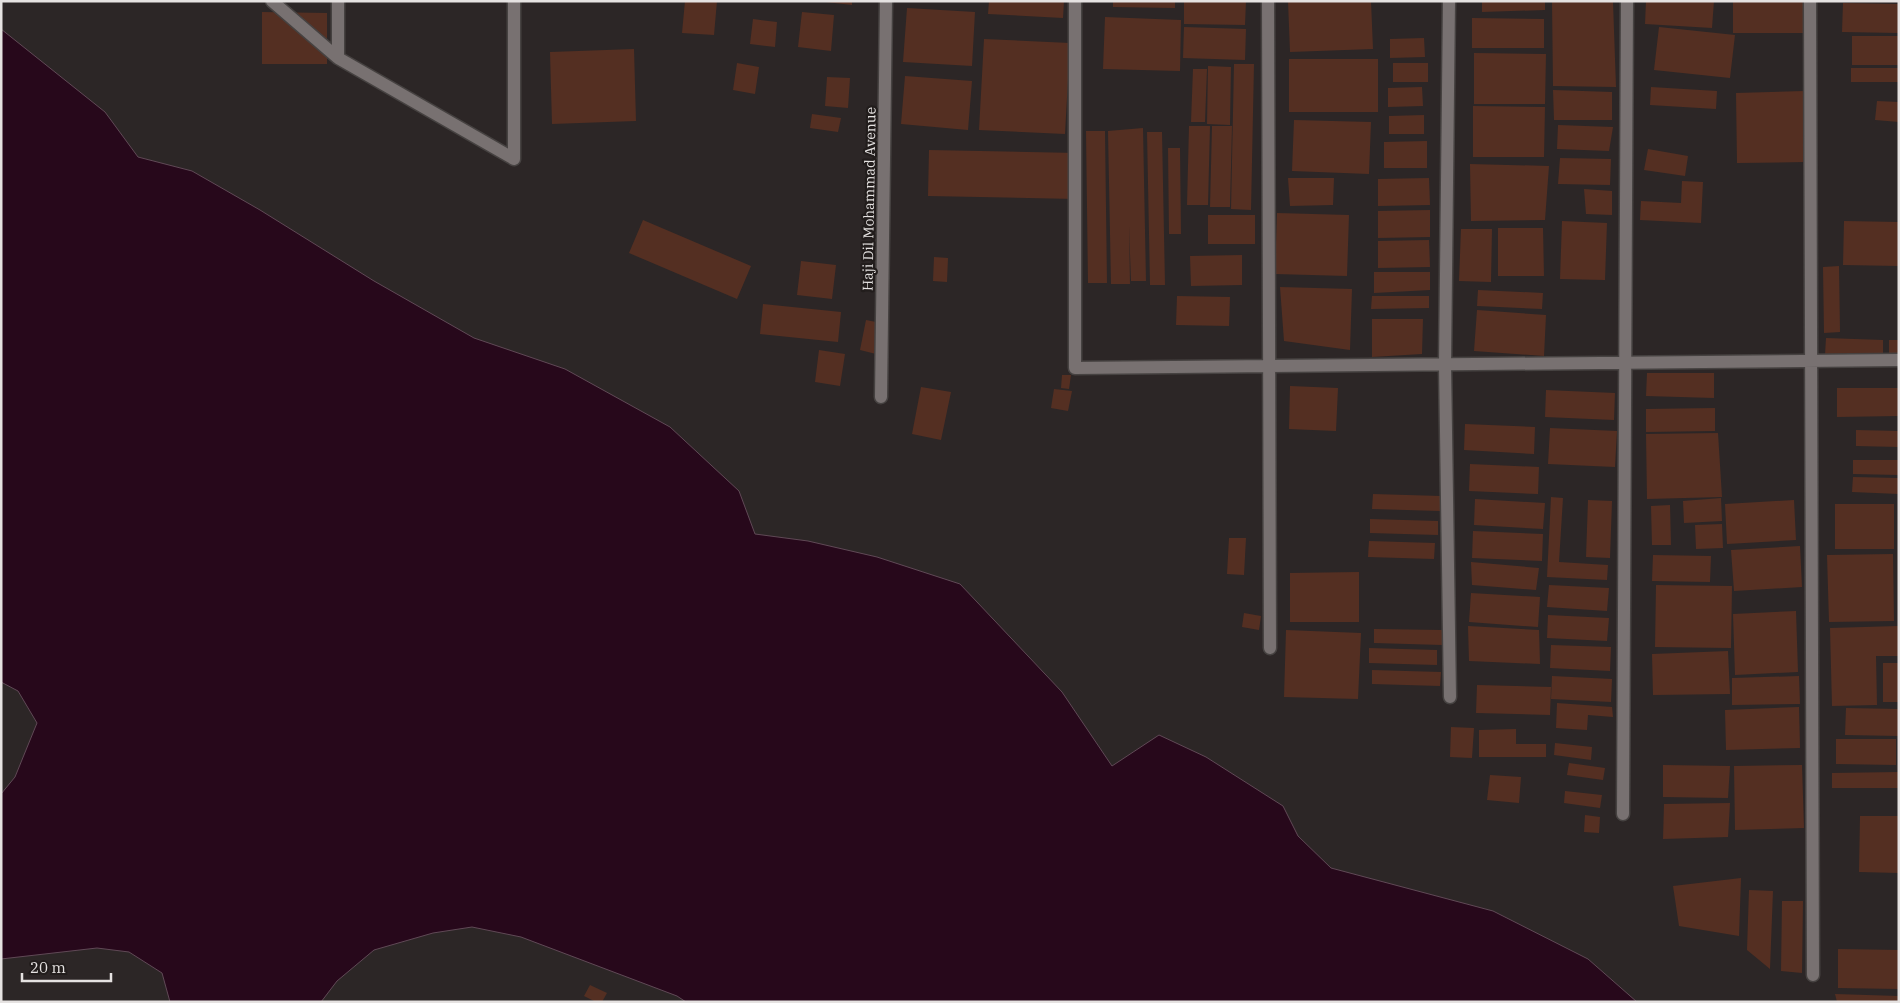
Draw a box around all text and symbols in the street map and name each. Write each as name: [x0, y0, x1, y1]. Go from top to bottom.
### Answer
street label: Haji Dil Mohammad Avenue: [858, 107, 880, 291]
scale bar: [22, 950, 111, 982]
text: 20 m: [30, 958, 66, 977]

